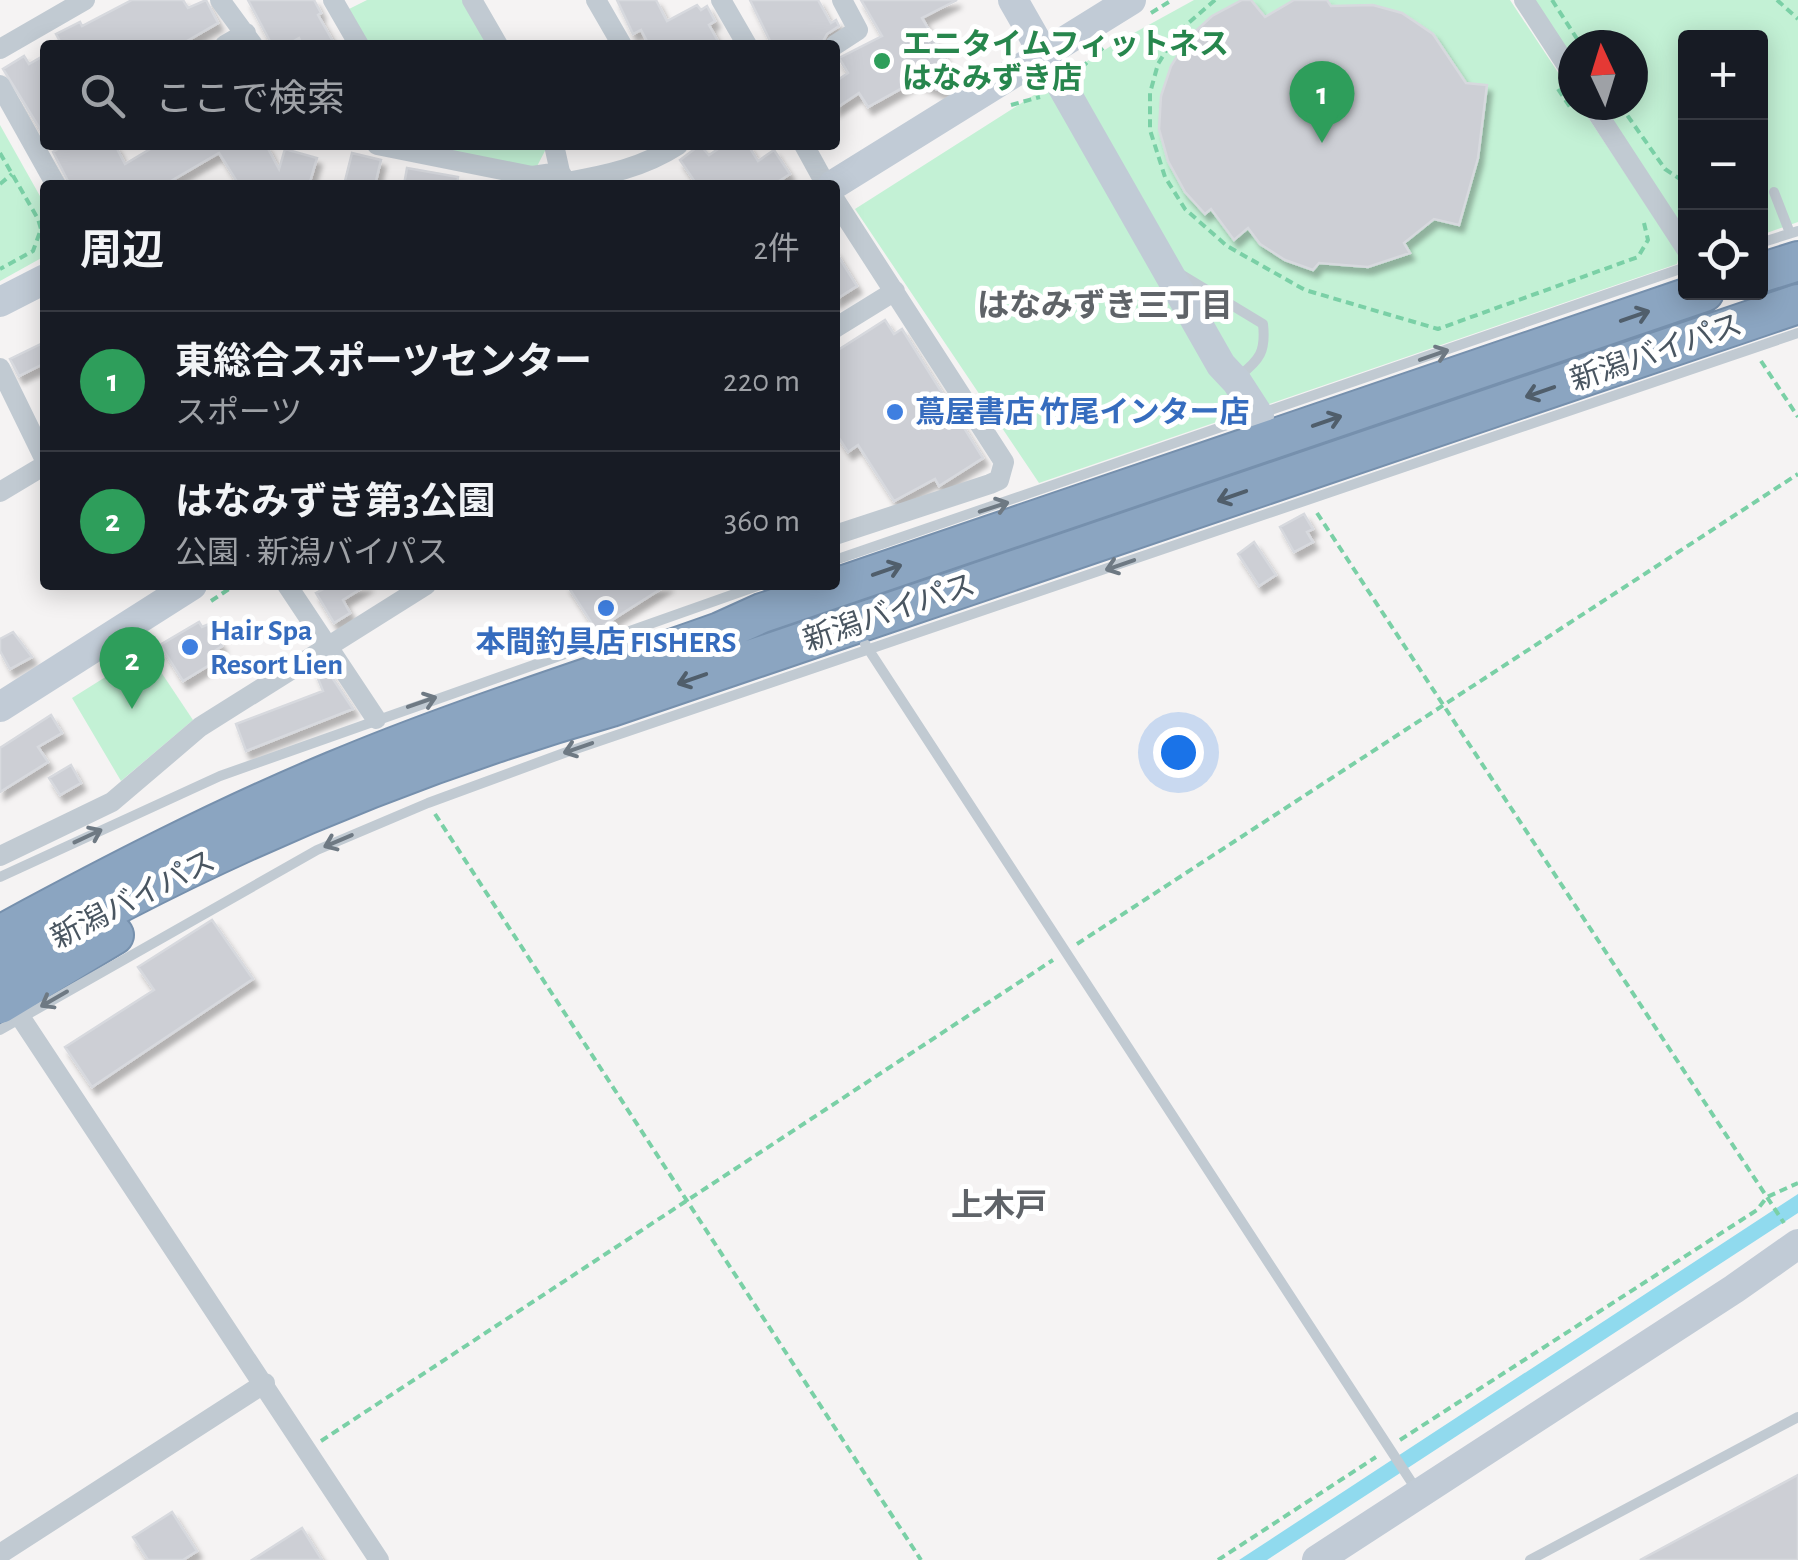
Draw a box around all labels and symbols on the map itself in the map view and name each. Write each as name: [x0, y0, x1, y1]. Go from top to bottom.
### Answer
place label: エニタイムフィットネス はなみずき店: [902, 29, 1229, 94]
north arrow: [1558, 30, 1648, 120]
marker: エニタイムフィットネス はなみずき店: [871, 50, 893, 72]
pin: 1: [1290, 61, 1354, 143]
district label: はなみずき三丁目: [977, 288, 1233, 322]
one-way arrow: [1619, 306, 1650, 324]
street label: 新潟バイパス: [1566, 308, 1746, 396]
one-way arrow: [1417, 345, 1448, 363]
one-way arrow: [1525, 384, 1556, 402]
place label: 蔦屋書店 竹尾インター店: [915, 396, 1250, 428]
marker: 蔦屋書店 竹尾インター店: [884, 401, 906, 423]
one-way arrow: [1311, 410, 1343, 428]
one-way arrow: [1218, 488, 1249, 506]
one-way arrow: [978, 496, 1009, 514]
one-way arrow: [1105, 557, 1136, 575]
one-way arrow: [871, 560, 902, 578]
street label: 新潟バイパス: [799, 568, 979, 656]
marker: 本間釣具店 FISHERS: [595, 597, 617, 619]
place label: Hair Spa Resort Lien: [210, 616, 343, 680]
pin: 2: [100, 626, 164, 709]
place label: 本間釣具店 FISHERS: [476, 626, 736, 658]
marker: Hair Spa Resort Lien: [179, 636, 201, 658]
one-way arrow: [677, 672, 709, 690]
one-way arrow: [406, 692, 438, 710]
your location: [1153, 727, 1204, 778]
one-way arrow: [563, 740, 594, 758]
one-way arrow: [72, 825, 102, 844]
one-way arrow: [323, 833, 354, 851]
street label: 新潟バイパス: [46, 844, 220, 954]
one-way arrow: [40, 989, 70, 1009]
district label: 上木戸: [951, 1188, 1047, 1222]

